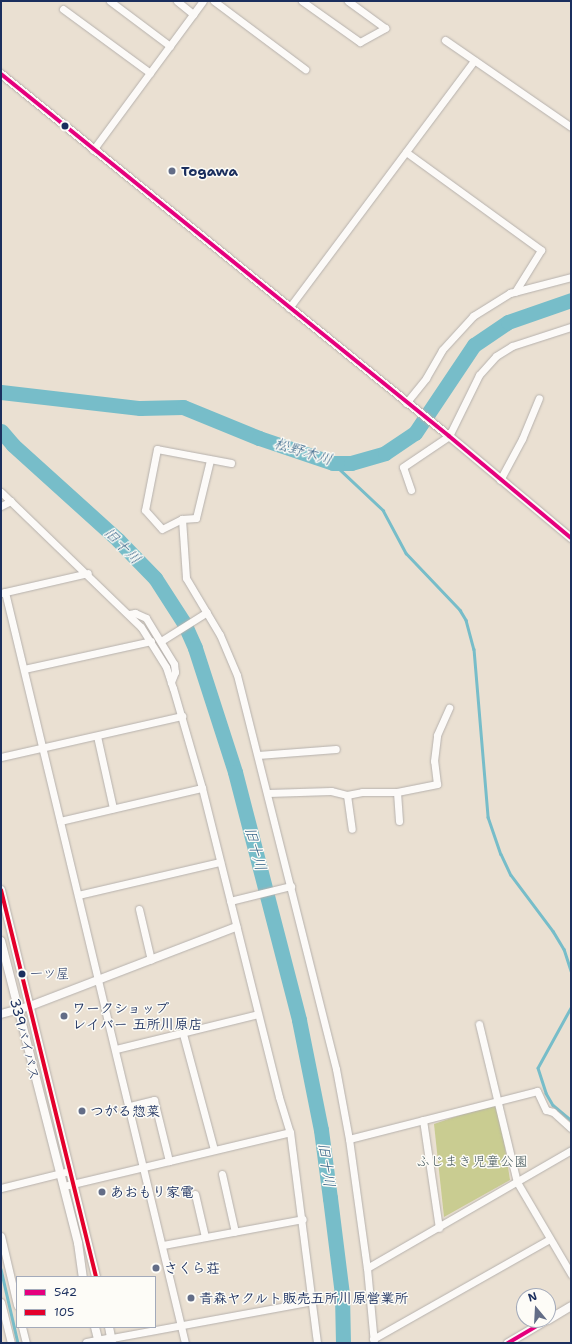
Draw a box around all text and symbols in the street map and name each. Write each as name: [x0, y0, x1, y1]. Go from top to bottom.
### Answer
unlabelled marker: [60, 121, 70, 131]
place label: Togawa: [181, 163, 238, 179]
marker: Togawa: [166, 165, 178, 177]
water label: 松野木川: [272, 435, 334, 469]
water label: 旧十川: [100, 524, 144, 568]
water label: 旧十川: [240, 825, 270, 873]
place label: 一ツ屋: [30, 966, 69, 982]
marker: 一ツ屋: [17, 969, 27, 979]
street label: 339バイパス: [7, 996, 43, 1082]
place label: ワークショップ レイバー 五所川原店: [72, 1000, 203, 1032]
marker: ワークショップ レイバー 五所川原店: [59, 1011, 69, 1021]
place label: つがる惣菜: [90, 1103, 160, 1119]
marker: つがる惣菜: [77, 1106, 87, 1116]
water label: 旧十川: [314, 1141, 338, 1189]
park label: ふじまき児童公園: [416, 1153, 528, 1169]
place label: あおもり家電: [110, 1184, 194, 1200]
marker: あおもり家電: [97, 1187, 107, 1197]
place label: さくら荘: [164, 1260, 220, 1276]
marker: さくら荘: [151, 1263, 161, 1273]
legend: [16, 1276, 156, 1328]
text: 542: [54, 1284, 77, 1300]
north arrow: [516, 1288, 556, 1328]
text: N: [526, 1289, 539, 1306]
place label: 青森ヤクルト販売五所川原営業所: [199, 1290, 409, 1306]
marker: 青森ヤクルト販売五所川原営業所: [186, 1293, 196, 1303]
text: 105: [54, 1304, 74, 1320]

